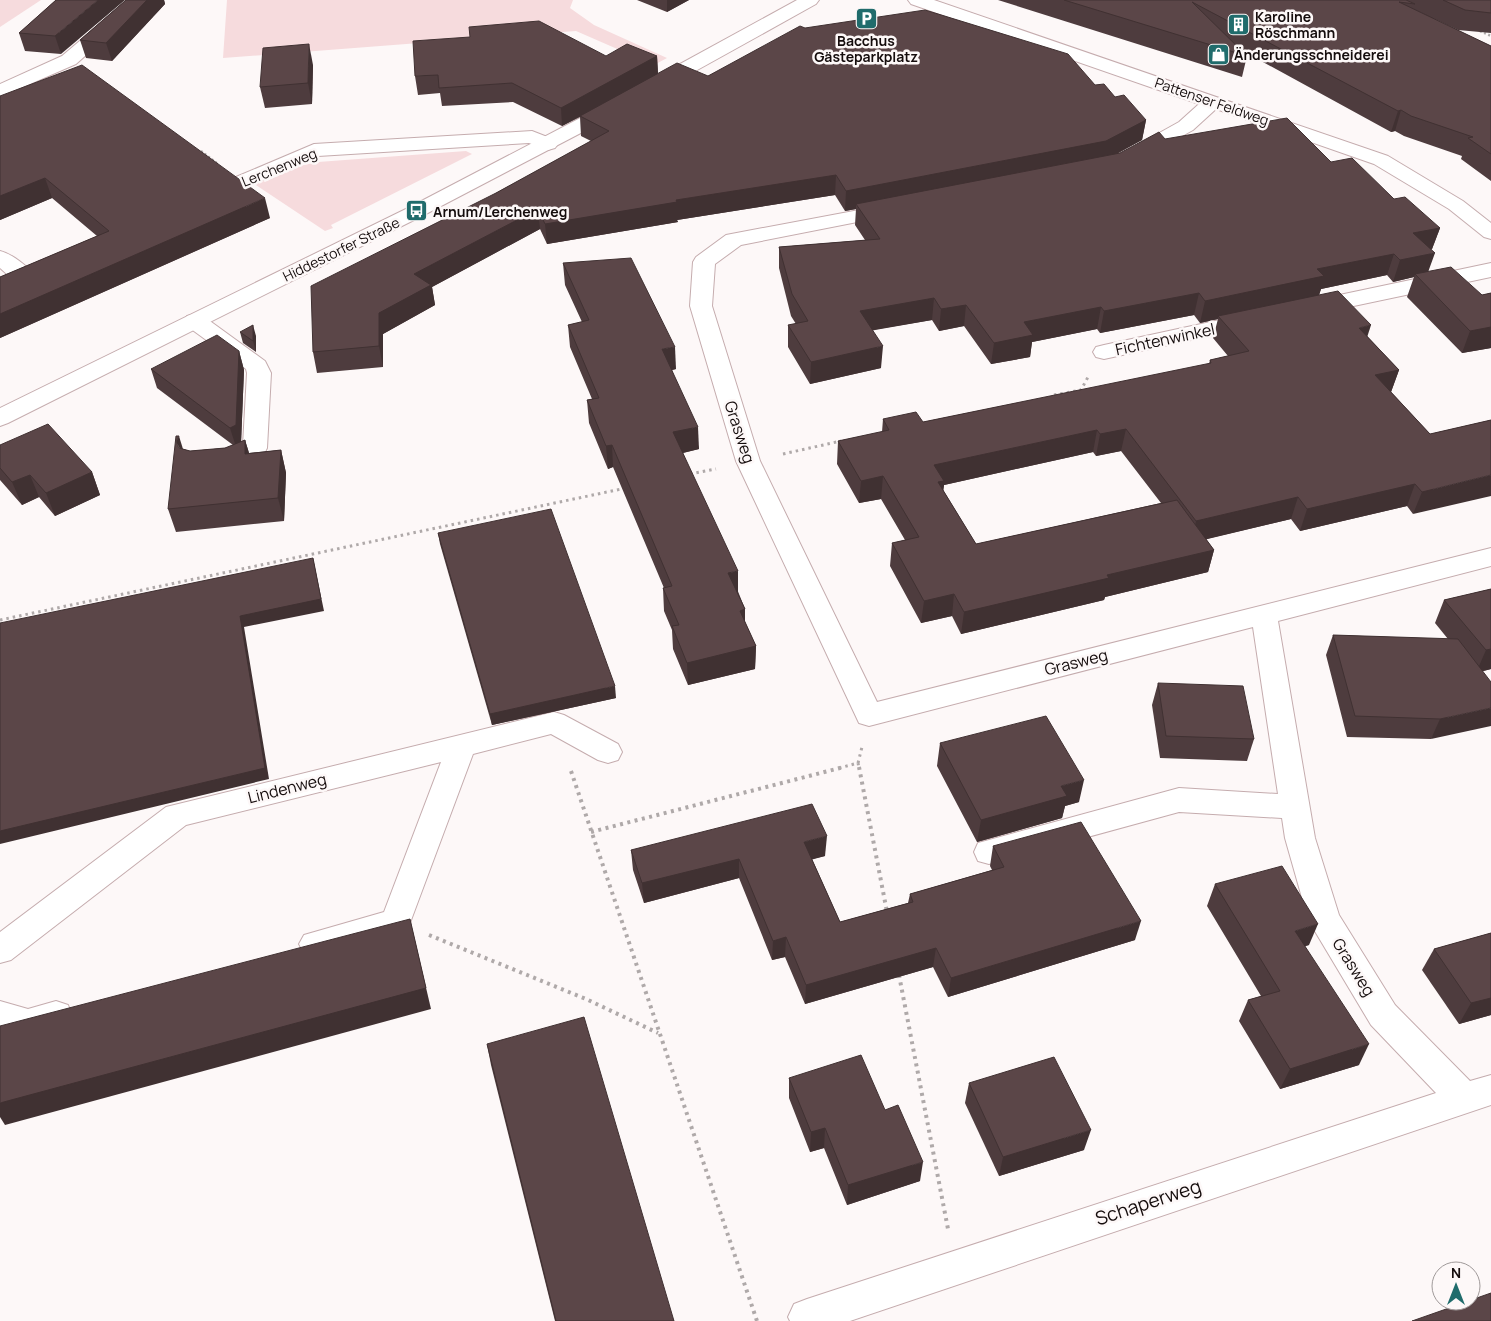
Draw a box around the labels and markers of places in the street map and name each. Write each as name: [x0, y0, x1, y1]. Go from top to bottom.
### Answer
parking icon: Bacchus Gästeparkplatz: [854, 6, 878, 30]
place label: Karoline Röschmann: [1255, 7, 1335, 42]
building icon: Karoline Röschmann: [1227, 12, 1251, 36]
place label: Bacchus Gästeparkplatz: [814, 31, 918, 66]
shop icon: Änderungsschneiderei: [1206, 42, 1230, 66]
place label: Änderungsschneiderei: [1234, 45, 1389, 64]
bus stop icon: Arnum/Lerchenweg: [405, 199, 429, 223]
place label: Arnum/Lerchenweg: [433, 202, 567, 221]

